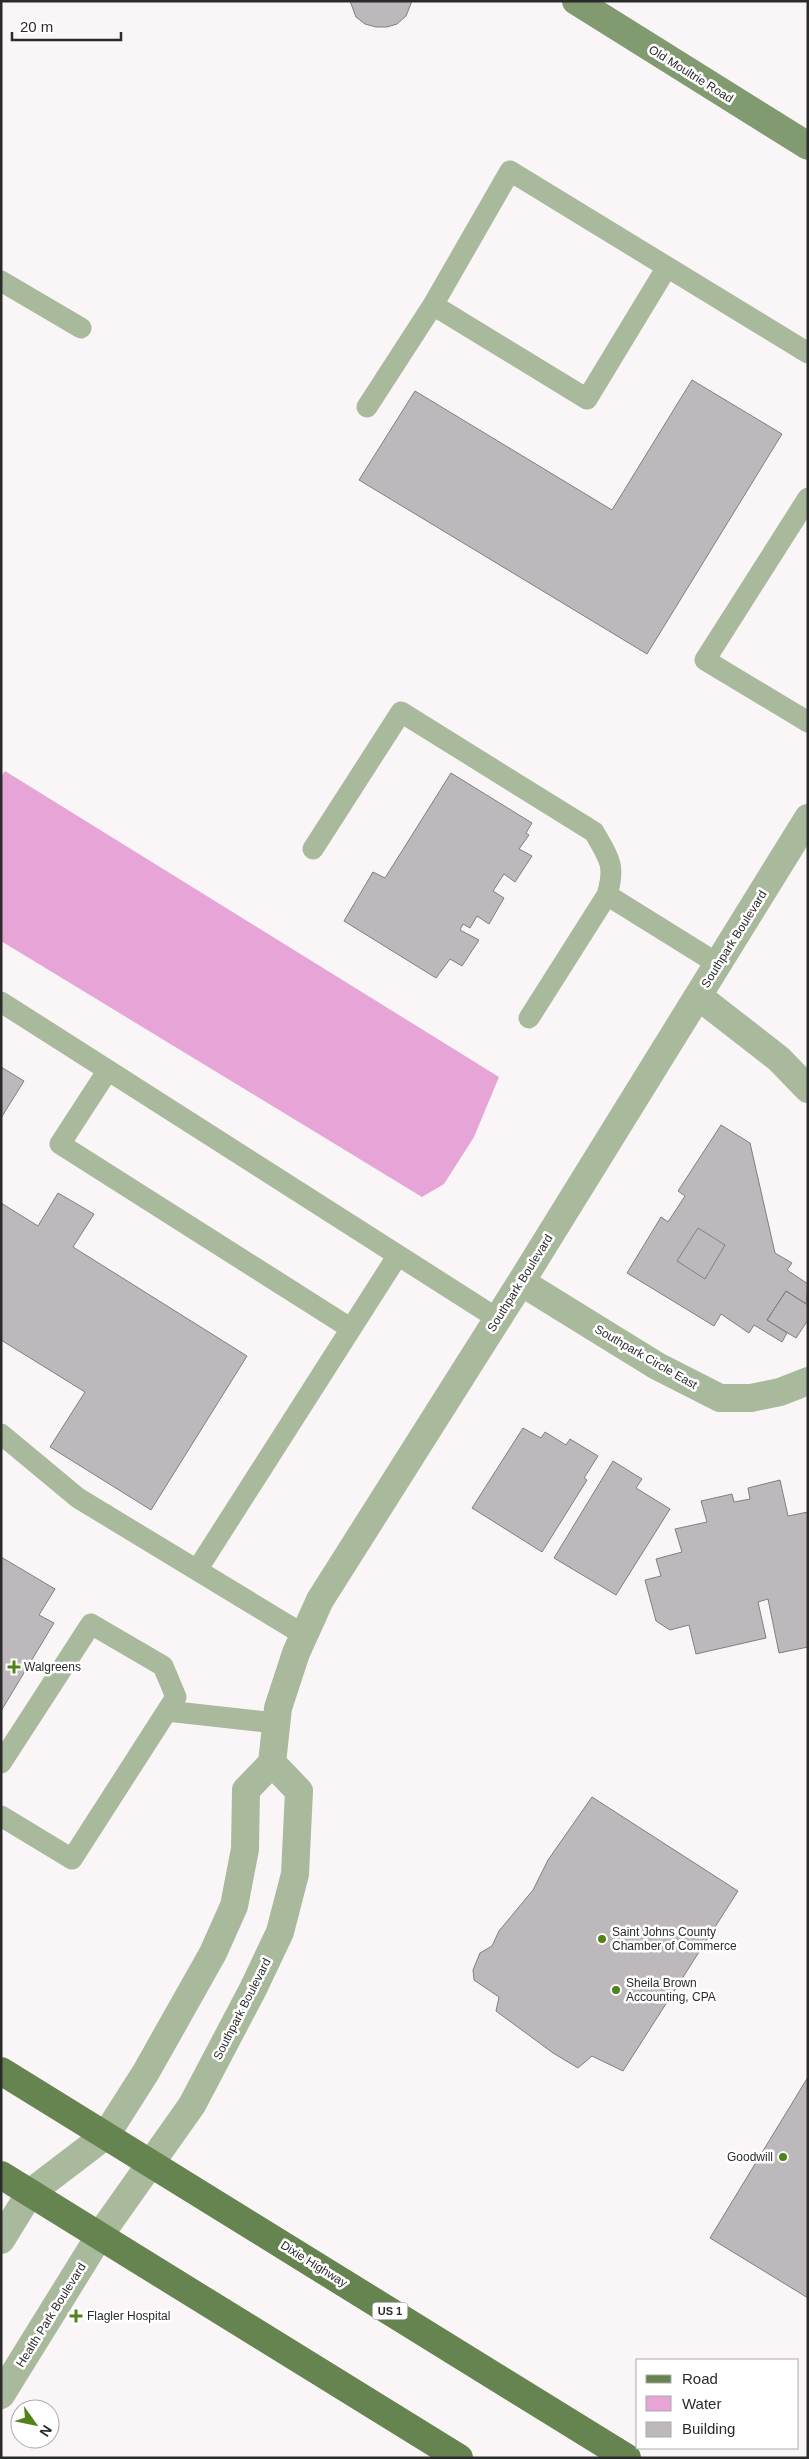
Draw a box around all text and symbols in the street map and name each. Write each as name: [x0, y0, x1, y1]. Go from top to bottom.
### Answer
scale bar: [12, 10, 121, 42]
text: 20 m: [20, 18, 53, 35]
street label: Old Moultrie Road: [646, 42, 736, 106]
street label: Southpark Boulevard: [698, 888, 770, 990]
street label: Southpark Boulevard: [484, 1232, 556, 1334]
street label: Southpark Circle East: [592, 1322, 700, 1392]
place label: Walgreens: [24, 1660, 81, 1674]
marker: Walgreens: [8, 1661, 20, 1673]
place label: Saint Johns County Chamber of Commerce: [612, 1925, 737, 1953]
marker: Saint Johns County Chamber of Commerce: [596, 1933, 608, 1945]
street label: Southpark Boulevard: [210, 1956, 274, 2062]
place label: Sheila Brown Accounting, CPA: [626, 1976, 716, 2004]
marker: Sheila Brown Accounting, CPA: [610, 1984, 622, 1996]
place label: Goodwill: [727, 2150, 773, 2164]
marker: Goodwill: [777, 2151, 789, 2163]
street label: Dixie Highway: [278, 2238, 350, 2290]
street label: Health Park Boulevard: [13, 2260, 89, 2370]
road number: US 1: [372, 2302, 408, 2320]
marker: Flagler Hospital: [69, 2309, 83, 2323]
place label: Flagler Hospital: [87, 2309, 170, 2323]
legend: [636, 2359, 799, 2449]
text: Road: [682, 2370, 718, 2387]
text: Water: [682, 2395, 721, 2412]
north arrow: [10, 2399, 60, 2449]
text: Building: [682, 2420, 735, 2437]
text: N: [36, 2422, 55, 2440]

